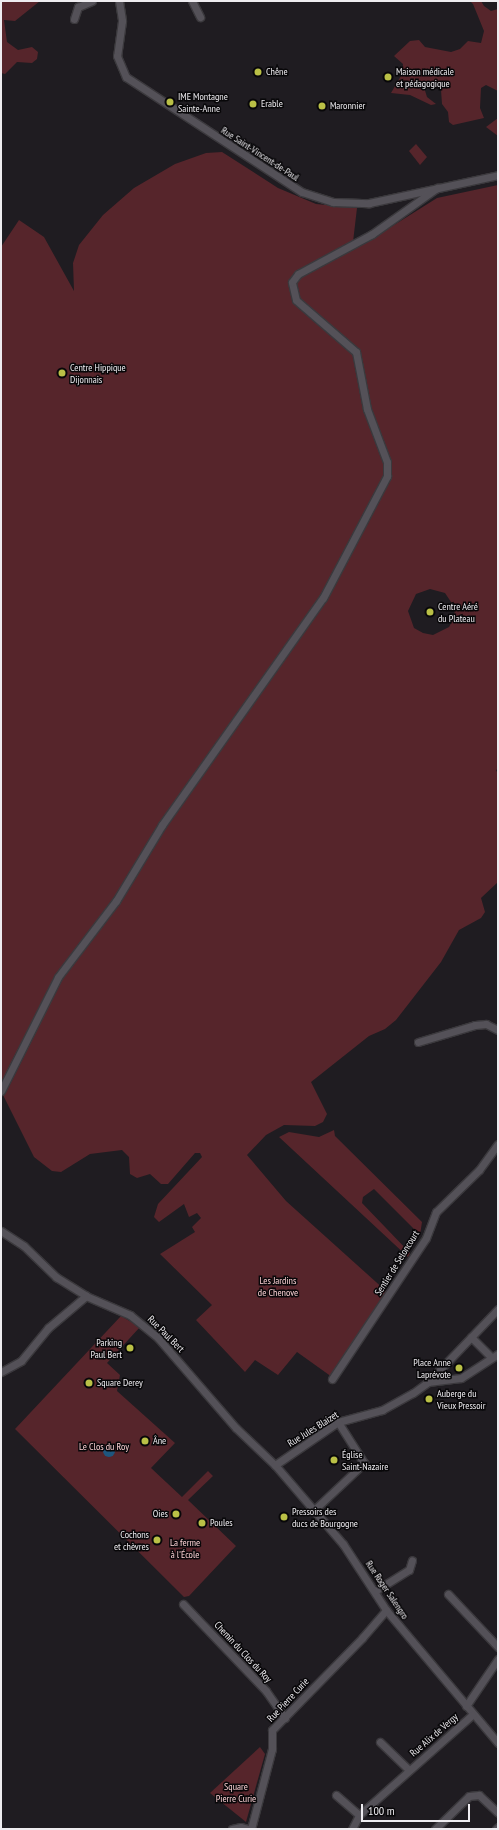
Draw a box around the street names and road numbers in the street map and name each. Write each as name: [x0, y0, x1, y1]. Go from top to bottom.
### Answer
street label: Rue Saint-Vincent-de-Paul: [219, 124, 301, 184]
street label: Sentier de Seloncourt: [372, 1228, 422, 1298]
street label: Rue Paul Bert: [145, 1313, 187, 1355]
street label: Rue Jules Blaizet: [285, 1409, 341, 1449]
street label: Rue Roger Salengro: [363, 1558, 411, 1622]
street label: Chemin du Clos du Roy: [212, 1619, 274, 1685]
street label: Rue Pierre Curie: [265, 1676, 311, 1724]
street label: Rue Alix de Vergy: [407, 1711, 461, 1759]

